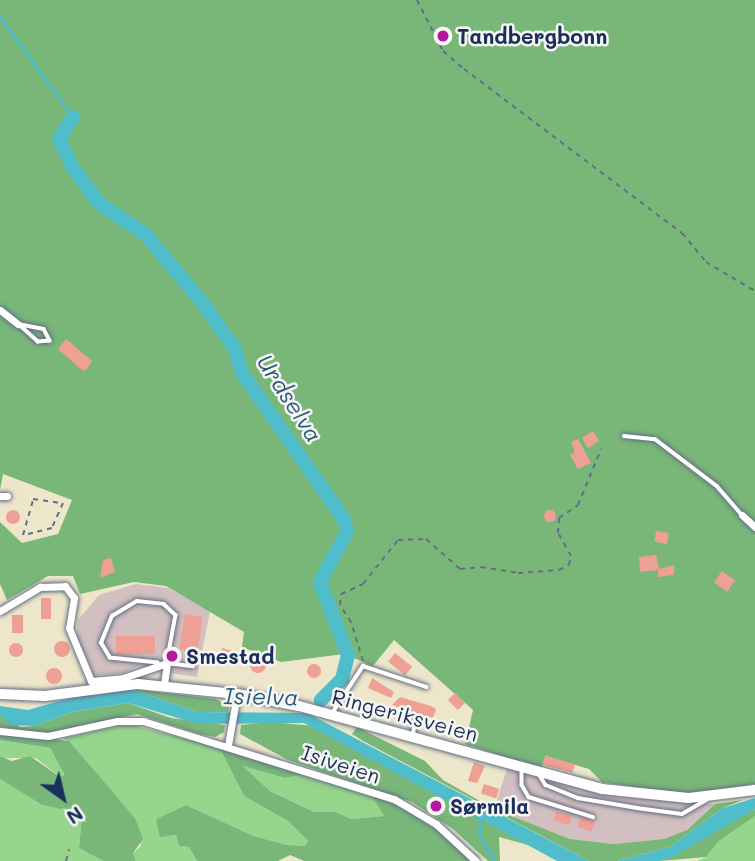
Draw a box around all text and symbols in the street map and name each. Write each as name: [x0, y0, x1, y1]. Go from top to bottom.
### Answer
place label: Tandbergbonn: [457, 23, 607, 49]
marker: Tandbergbonn: [435, 28, 451, 44]
water label: Urdselva: [251, 349, 329, 447]
place label: Smestad: [186, 643, 274, 669]
marker: Smestad: [164, 648, 180, 664]
water label: Isielva: [223, 682, 299, 710]
street label: Ringeriksveien: [329, 683, 481, 747]
street label: Isiveien: [299, 740, 383, 788]
north arrow: [28, 763, 98, 833]
place label: Sørmila: [450, 793, 529, 819]
marker: Sørmila: [428, 798, 444, 814]
text: N: [62, 801, 88, 830]

